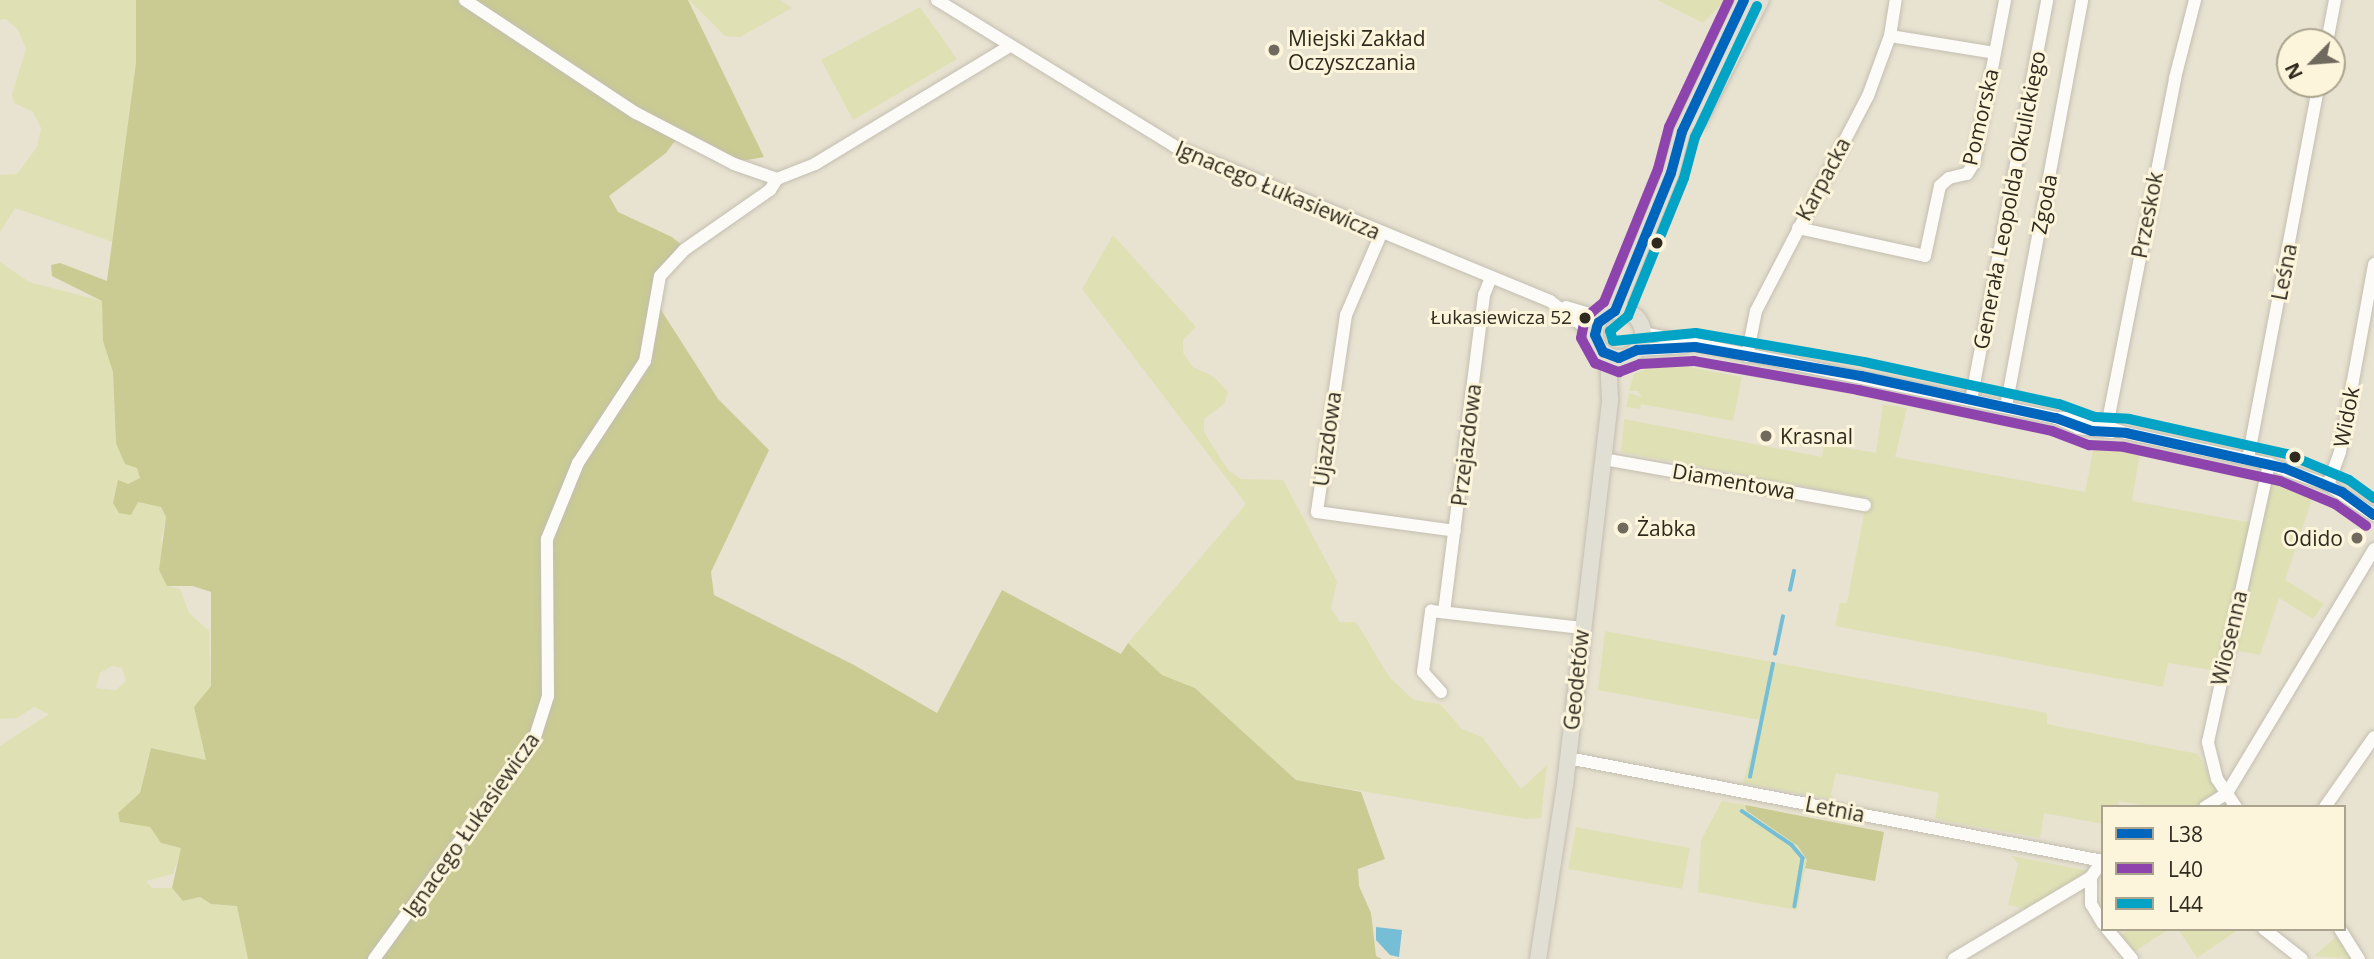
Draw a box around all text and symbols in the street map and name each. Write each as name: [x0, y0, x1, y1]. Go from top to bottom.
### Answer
place label: Miejski Zakład Oczyszczania: [1288, 25, 1426, 75]
north arrow: [2276, 28, 2346, 98]
marker: Miejski Zakład Oczyszczania: [1266, 42, 1282, 58]
street label: Generała Leopolda Okulickiego: [1968, 49, 2050, 351]
text: N: [2279, 59, 2309, 84]
street label: Pomorska: [1957, 66, 2003, 168]
street label: Karpacka: [1791, 133, 1855, 225]
street label: Ignacego Łukasiewicza: [1172, 135, 1384, 245]
street label: Przeskok: [2126, 170, 2168, 260]
street label: Zgoda: [2026, 172, 2062, 236]
unlabelled marker: [1650, 236, 1664, 250]
street label: Leśna: [2266, 241, 2302, 303]
place label: Łukasiewicza 52: [1431, 307, 1572, 329]
marker: Łukasiewicza 52: [1578, 311, 1592, 325]
street label: Przejazdowa: [1446, 382, 1486, 508]
street label: Widok: [2328, 385, 2364, 449]
street label: Ujazdowa: [1308, 390, 1346, 488]
place label: Krasnal: [1780, 423, 1853, 449]
marker: Krasnal: [1758, 428, 1774, 444]
unlabelled marker: [2288, 450, 2302, 464]
street label: Diamentowa: [1671, 458, 1797, 504]
place label: Żabka: [1637, 515, 1696, 541]
marker: Żabka: [1615, 520, 1631, 536]
place label: Odido: [2283, 525, 2343, 551]
marker: Odido: [2349, 530, 2365, 546]
street label: Wiosenna: [2206, 588, 2252, 688]
street label: Geodetów: [1558, 629, 1594, 731]
street label: Ignacego Łukasiewicza: [398, 728, 544, 922]
street label: Letnia: [1803, 791, 1867, 827]
legend: [2101, 805, 2346, 931]
text: L38: [2168, 820, 2203, 848]
text: L40: [2168, 855, 2203, 883]
text: L44: [2168, 890, 2203, 918]

